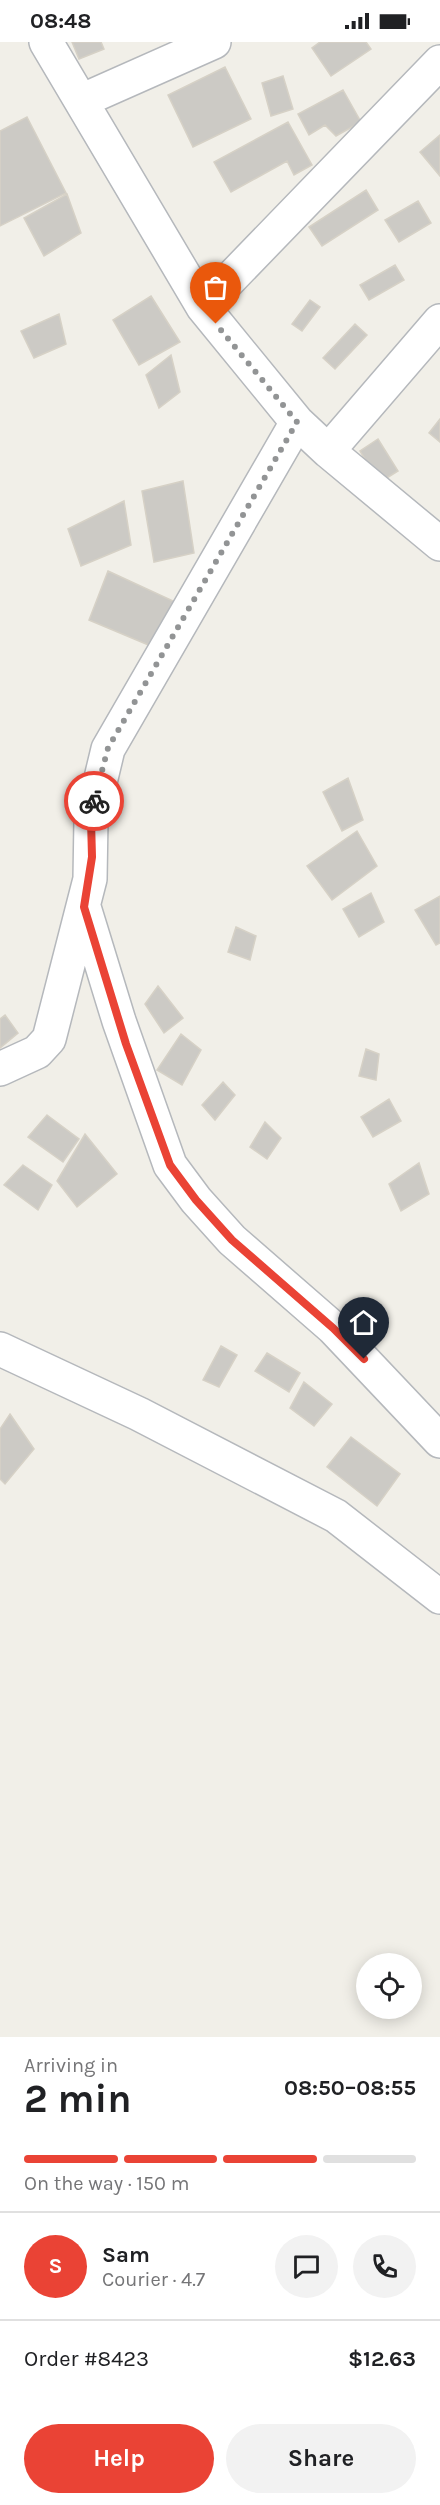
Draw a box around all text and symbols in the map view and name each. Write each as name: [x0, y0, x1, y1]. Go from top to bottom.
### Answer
text: 08:48: [30, 8, 91, 34]
pin: [190, 262, 241, 324]
icon: bag: [199, 271, 232, 304]
courier: [64, 771, 124, 831]
icon: bike: [78, 785, 111, 818]
pin: [338, 1297, 389, 1359]
icon: home: [347, 1306, 380, 1339]
map controls: [356, 1953, 422, 2019]
button: locate: [356, 1953, 422, 2019]
text: Arriving in: [24, 2054, 118, 2077]
text: 08:50–08:55: [284, 2075, 416, 2101]
text: 2 min: [24, 2076, 132, 2122]
text: On the way · 150 m: [24, 2172, 189, 2195]
button: chat: [275, 2235, 338, 2298]
button: phone: [353, 2235, 416, 2298]
text: Sam: [102, 2242, 150, 2268]
text: S: [48, 2253, 63, 2279]
text: Courier · 4.7: [102, 2268, 205, 2291]
text: Order #8423: [24, 2346, 149, 2372]
text: $12.63: [348, 2346, 416, 2372]
button: Help: [24, 2424, 214, 2493]
button: Share: [226, 2424, 416, 2493]

